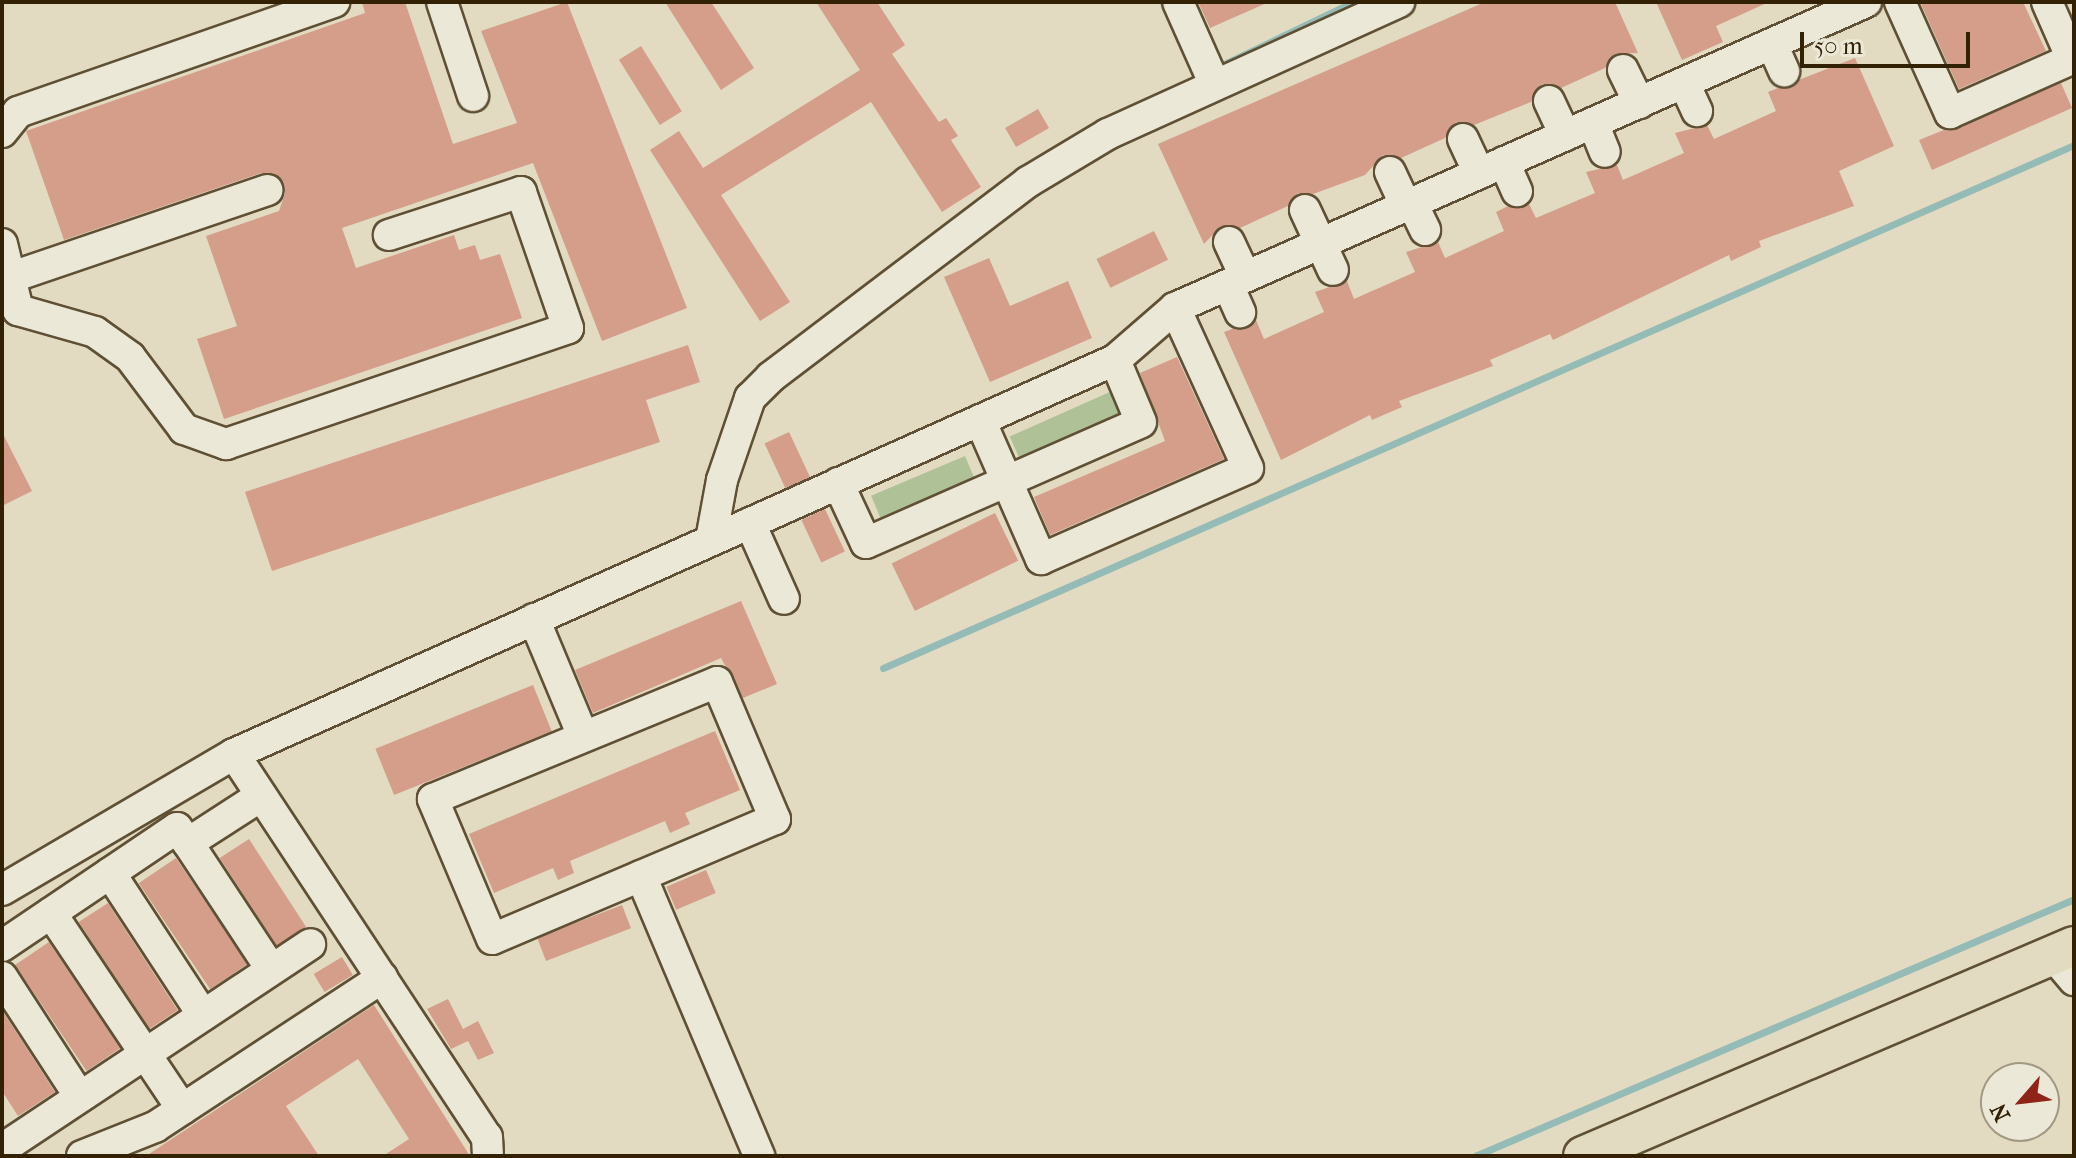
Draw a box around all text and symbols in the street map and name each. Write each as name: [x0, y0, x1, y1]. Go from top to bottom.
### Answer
scale bar: [1804, 16, 1974, 66]
text: 50 m: [1814, 32, 1863, 60]
north arrow: [1980, 1062, 2060, 1142]
text: N: [1985, 1099, 2016, 1126]

